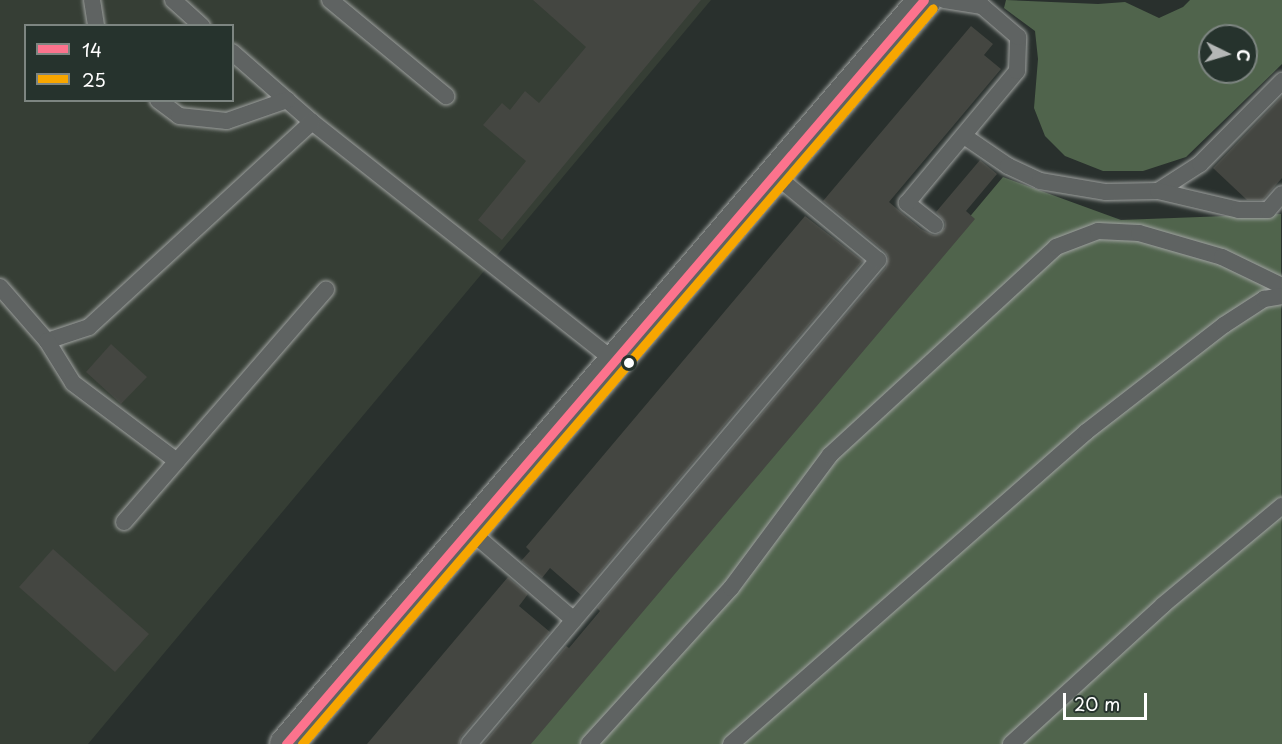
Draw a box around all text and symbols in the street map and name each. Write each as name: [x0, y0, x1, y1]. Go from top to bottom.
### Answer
legend: [24, 24, 234, 102]
north arrow: [1198, 24, 1258, 84]
text: 14: [82, 36, 102, 63]
text: С: [1231, 48, 1256, 62]
text: 25: [82, 66, 106, 93]
unlabelled marker: [623, 357, 635, 369]
scale bar: [1066, 681, 1150, 719]
text: 20 m: [1074, 690, 1120, 717]

